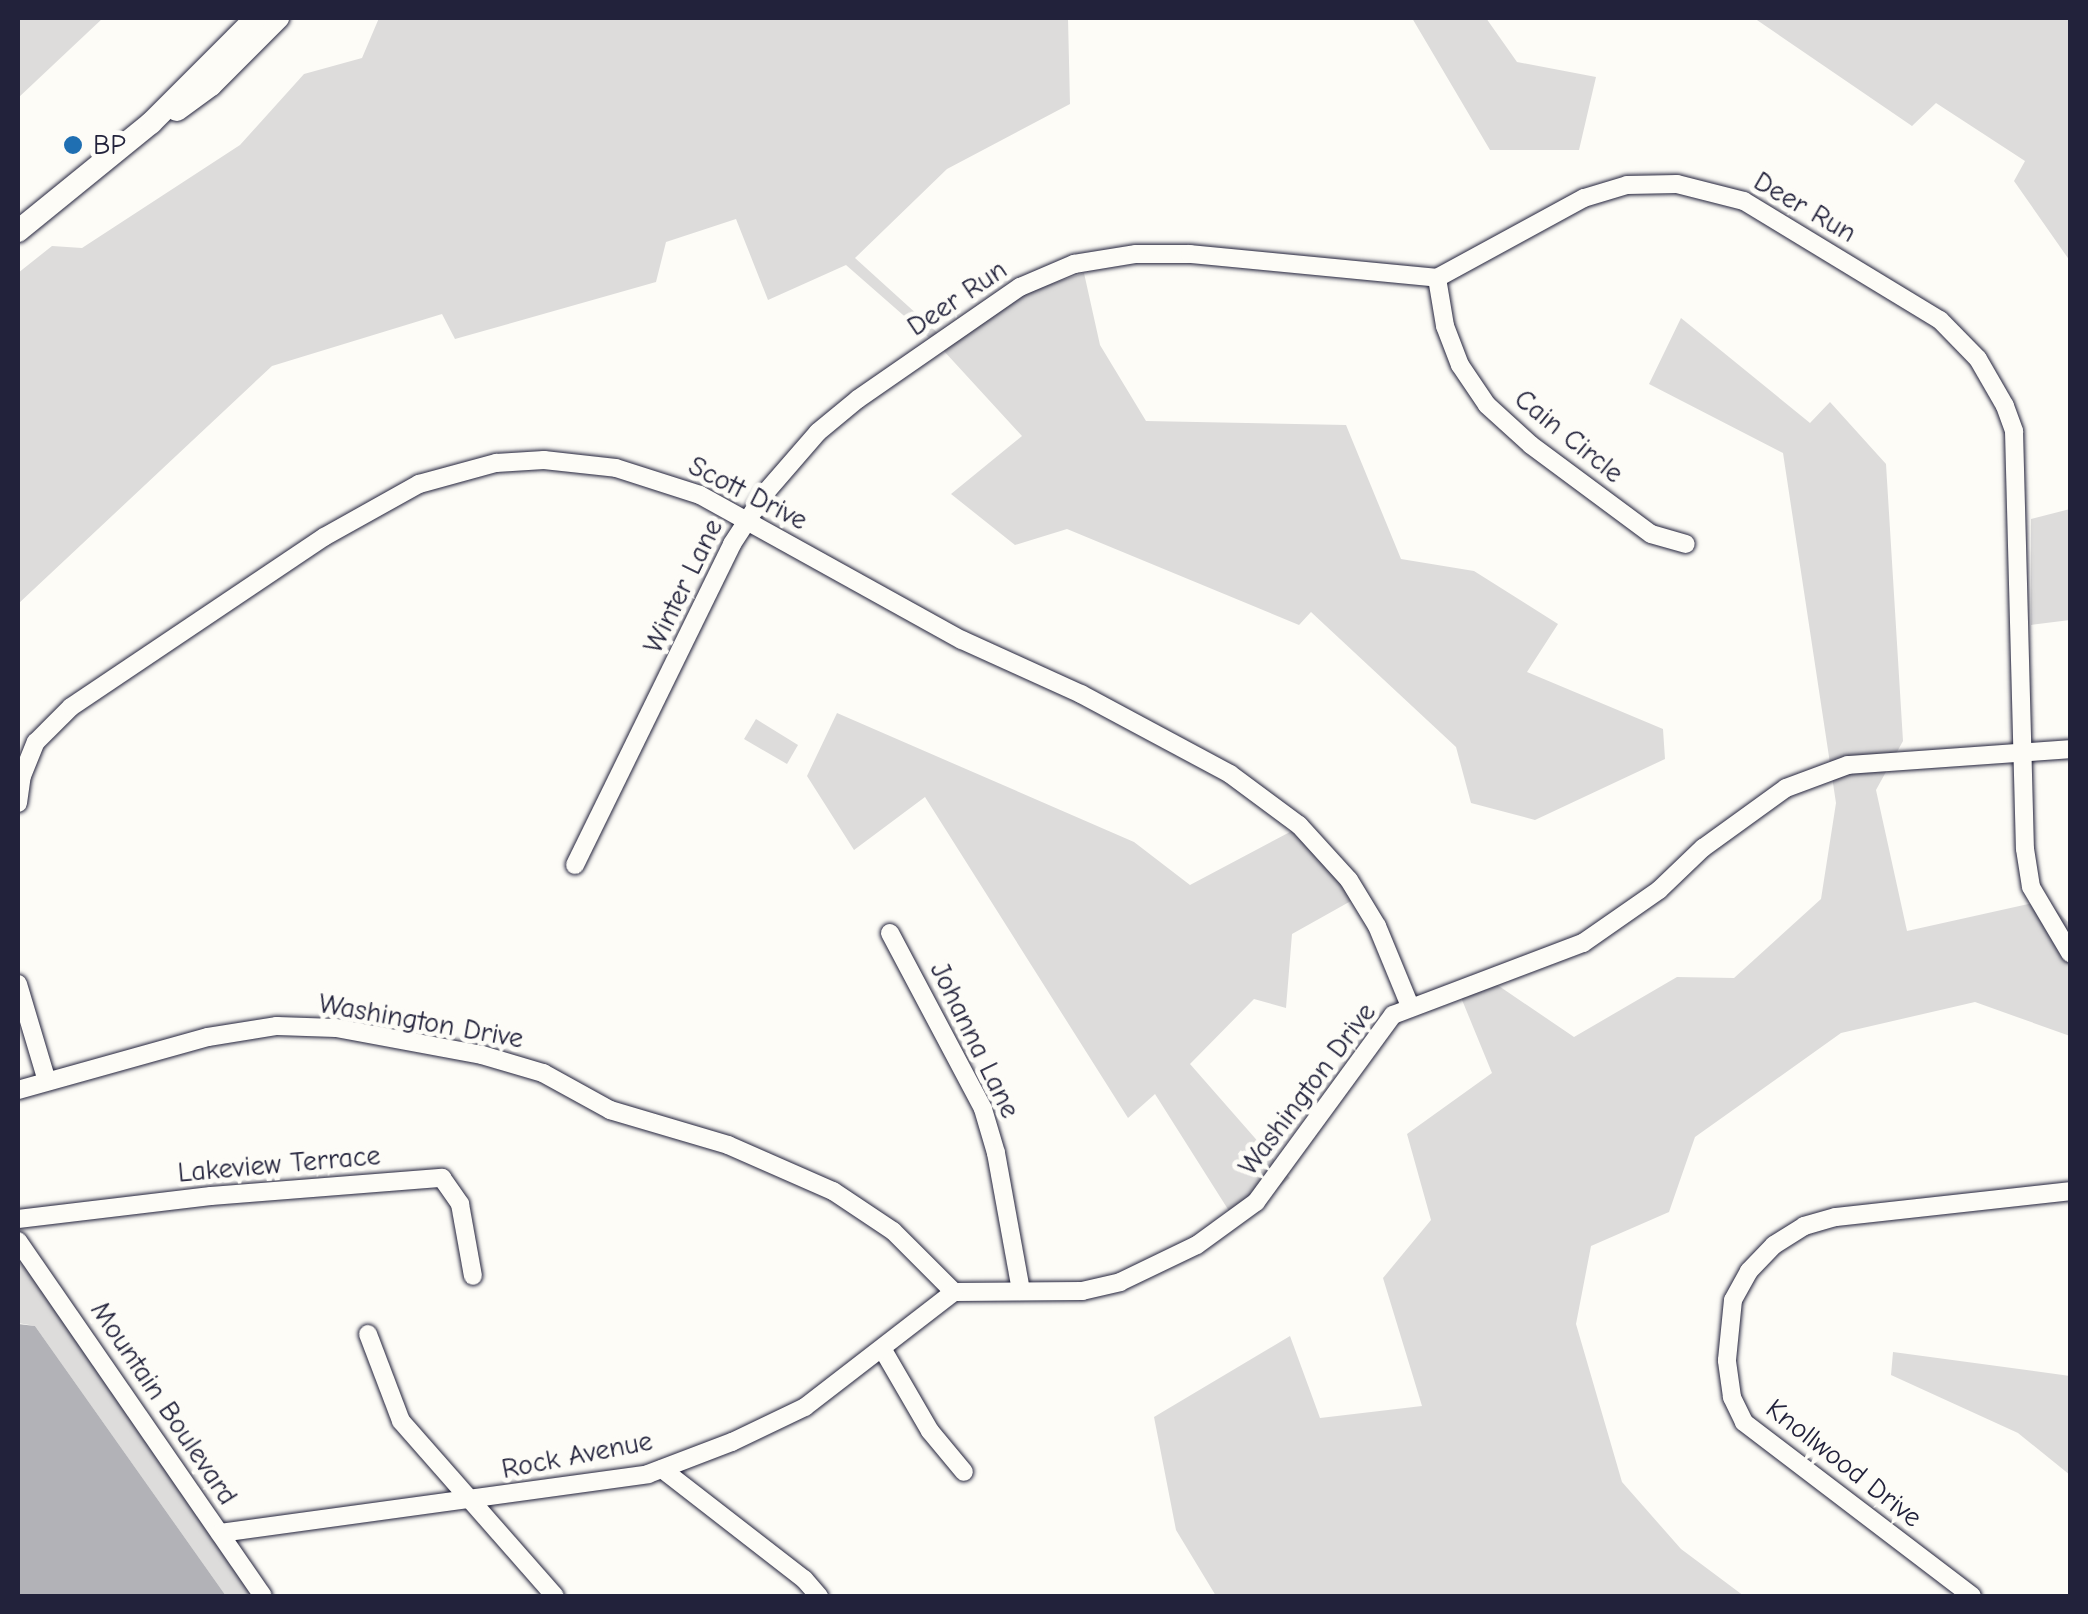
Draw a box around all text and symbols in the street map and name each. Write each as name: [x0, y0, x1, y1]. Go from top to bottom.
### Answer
place label: BP: [93, 128, 126, 162]
marker: BP: [62, 134, 84, 156]
street label: Deer Run: [1748, 164, 1862, 250]
street label: Deer Run: [901, 253, 1013, 343]
street label: Cain Circle: [1508, 382, 1630, 490]
street label: Scott Drive: [683, 449, 813, 537]
street label: Winter Lane: [636, 513, 730, 659]
street label: Johanna Lane: [923, 957, 1027, 1123]
street label: Washington Drive: [316, 986, 526, 1056]
street label: Washington Drive: [1231, 996, 1383, 1182]
street label: Lakeview Terrace: [176, 1138, 382, 1190]
street label: Mountain Boulevard: [83, 1295, 245, 1511]
street label: Knollwood Drive: [1759, 1392, 1929, 1534]
street label: Rock Avenue: [499, 1424, 655, 1486]

